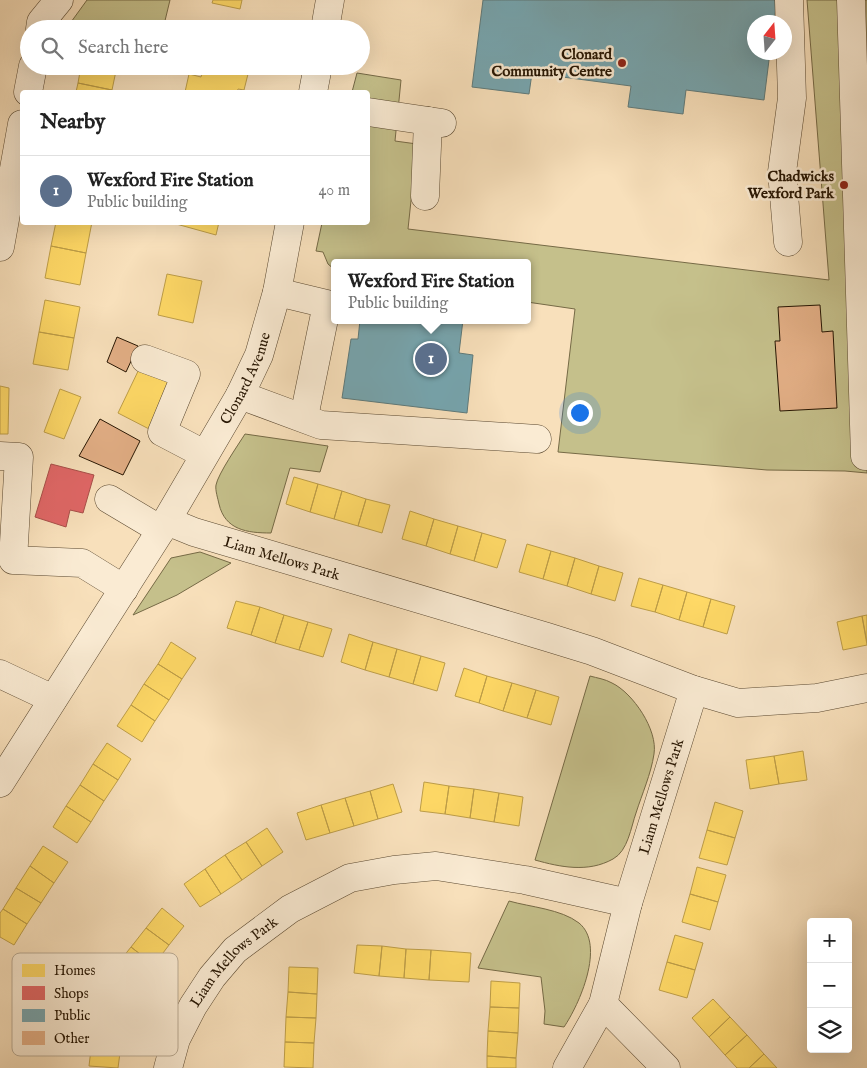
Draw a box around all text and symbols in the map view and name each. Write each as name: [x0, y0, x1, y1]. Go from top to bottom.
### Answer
north arrow: [747, 15, 792, 60]
search box: [20, 20, 370, 75]
icon: search: [38, 34, 66, 62]
text: Search here: [78, 36, 169, 60]
place label: Clonard Community Centre: [491, 45, 613, 81]
marker: Clonard Community Centre: [616, 57, 628, 69]
text: Nearby: [40, 109, 105, 136]
place label: Chadwicks Wexford Park: [747, 167, 835, 203]
text: Wexford Fire Station: [87, 169, 254, 193]
marker: Chadwicks Wexford Park: [838, 179, 850, 191]
text: 1: [53, 181, 59, 201]
text: 40 m: [318, 181, 350, 201]
text: Public building: [87, 193, 187, 213]
popup: [331, 259, 531, 324]
text: Wexford Fire Station: [348, 270, 514, 294]
text: Public building: [348, 294, 448, 314]
street label: Clonard Avenue: [216, 330, 275, 428]
pin: 1: [415, 340, 447, 378]
your location: [567, 400, 593, 426]
street label: Liam Mellows Park: [222, 532, 343, 585]
street label: Liam Mellows Park: [635, 736, 689, 857]
street label: Liam Mellows Park: [186, 912, 282, 1011]
map controls: [807, 918, 852, 1053]
button: +: [807, 918, 852, 963]
legend: [12, 953, 178, 1056]
text: Homes: [54, 962, 96, 980]
button: −: [807, 963, 852, 1008]
text: Shops: [54, 985, 89, 1003]
text: Public: [54, 1007, 90, 1025]
button: layers: [807, 1008, 852, 1053]
text: Other: [54, 1030, 89, 1048]

